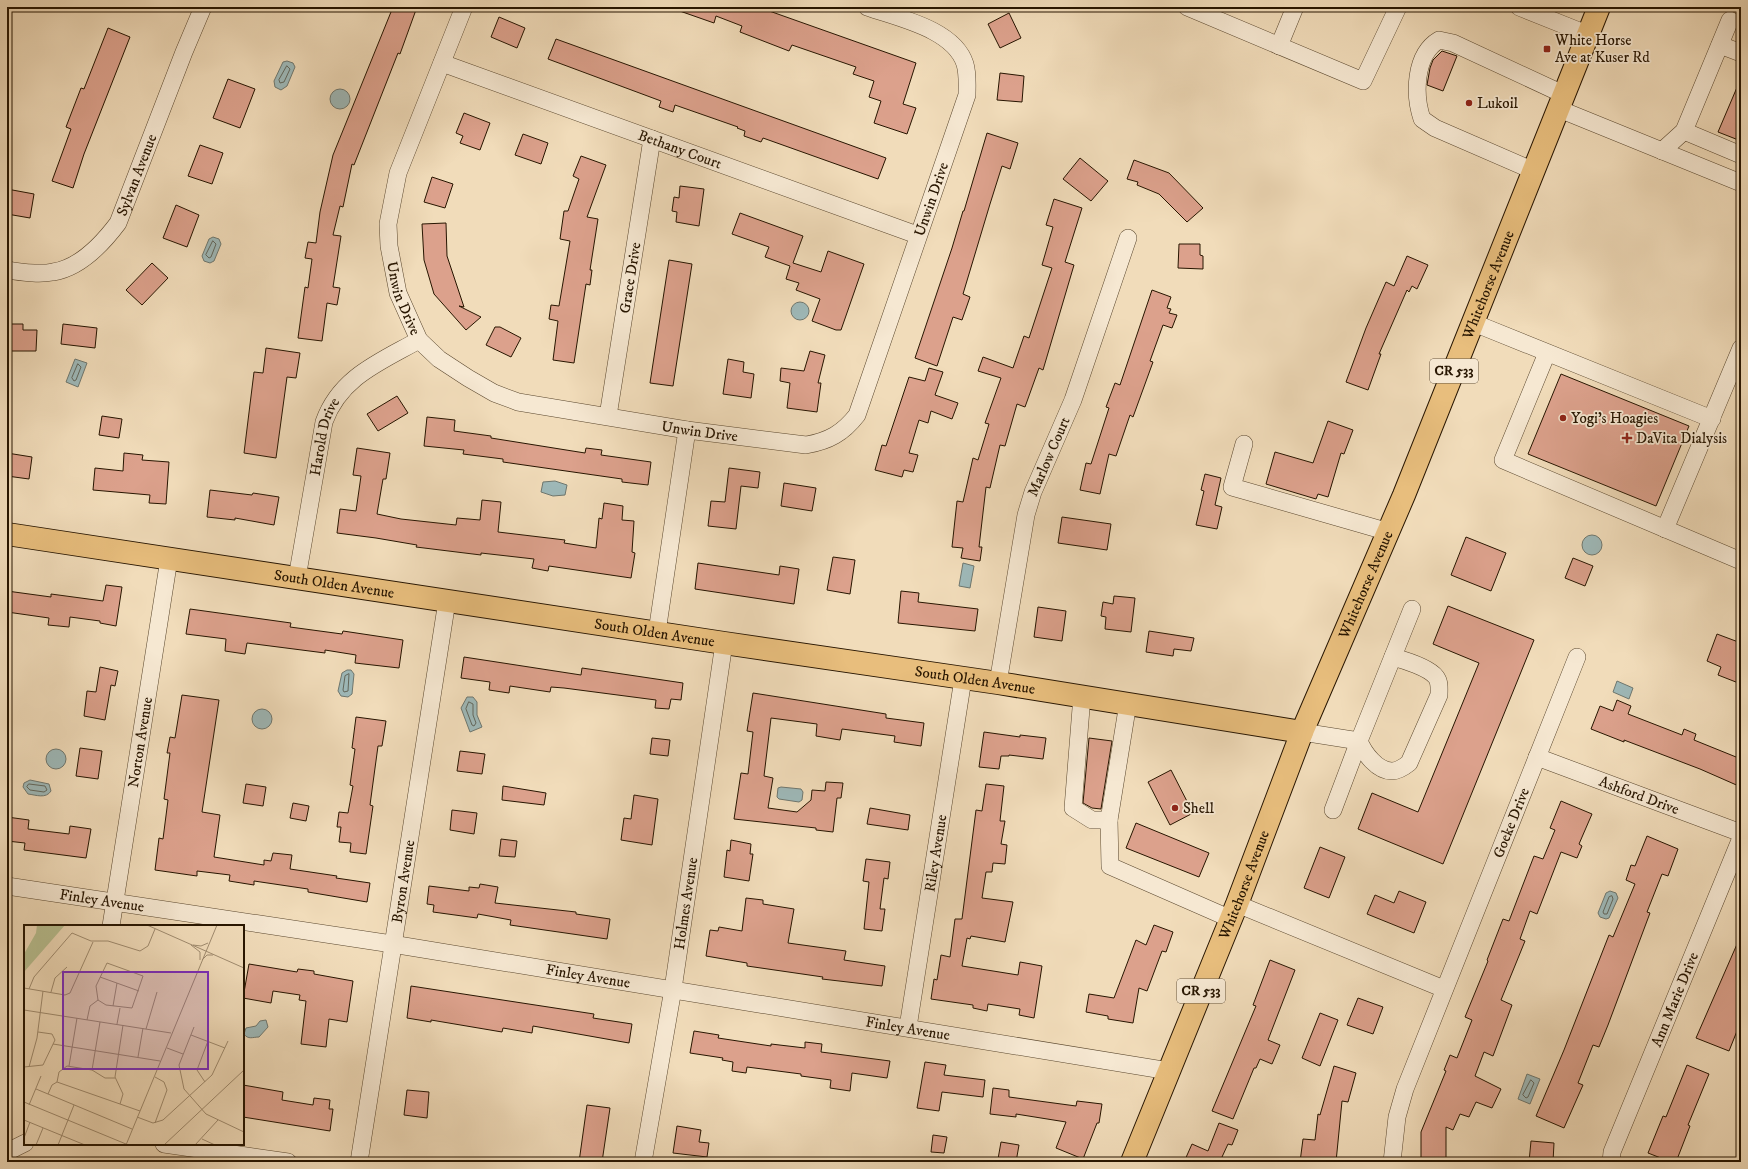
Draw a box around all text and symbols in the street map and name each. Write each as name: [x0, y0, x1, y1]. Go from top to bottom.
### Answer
place label: White Horse Ave at Kuser Rd: [1554, 31, 1650, 67]
marker: White Horse Ave at Kuser Rd: [1542, 44, 1552, 54]
place label: Lukoil: [1477, 94, 1519, 113]
marker: Lukoil: [1464, 98, 1474, 108]
street label: Bethany Court: [635, 125, 725, 173]
street label: Sylvan Avenue: [112, 131, 161, 219]
street label: Unwin Drive: [910, 160, 953, 239]
street label: Whitehorse Avenue: [1457, 228, 1518, 343]
street label: Grace Drive: [615, 241, 645, 315]
street label: Unwin Drive: [383, 260, 425, 338]
road number: CR 533: [1430, 359, 1478, 383]
street label: Harold Drive: [305, 394, 344, 477]
place label: Yogi's Hoagies: [1571, 409, 1658, 428]
marker: Yogi's Hoagies: [1558, 413, 1568, 423]
street label: Marlow Court: [1023, 414, 1074, 499]
street label: Unwin Drive: [660, 416, 739, 446]
place label: DaVita Dialysis: [1636, 429, 1727, 448]
marker: DaVita Dialysis: [1621, 432, 1633, 444]
street label: Whitehorse Avenue: [1334, 528, 1397, 642]
street label: South Olden Avenue: [273, 565, 396, 602]
street label: South Olden Avenue: [593, 614, 716, 651]
street label: South Olden Avenue: [914, 661, 1037, 698]
street label: Norton Avenue: [124, 696, 157, 789]
street label: Ashford Drive: [1596, 771, 1682, 819]
street label: Goeke Drive: [1488, 785, 1534, 861]
place label: Shell: [1183, 799, 1214, 818]
marker: Shell: [1170, 803, 1180, 813]
street label: Riley Avenue: [920, 813, 951, 893]
street label: Whitehorse Avenue: [1214, 828, 1273, 943]
street label: Byron Avenue: [387, 839, 419, 924]
street label: Holmes Avenue: [669, 856, 702, 951]
street label: Finley Avenue: [58, 885, 145, 916]
inset map: [24, 925, 244, 1145]
street label: Ann Marie Drive: [1647, 949, 1703, 1050]
street label: Finley Avenue: [544, 960, 632, 992]
road number: CR 533: [1177, 979, 1225, 1003]
street label: Finley Avenue: [864, 1012, 951, 1045]

